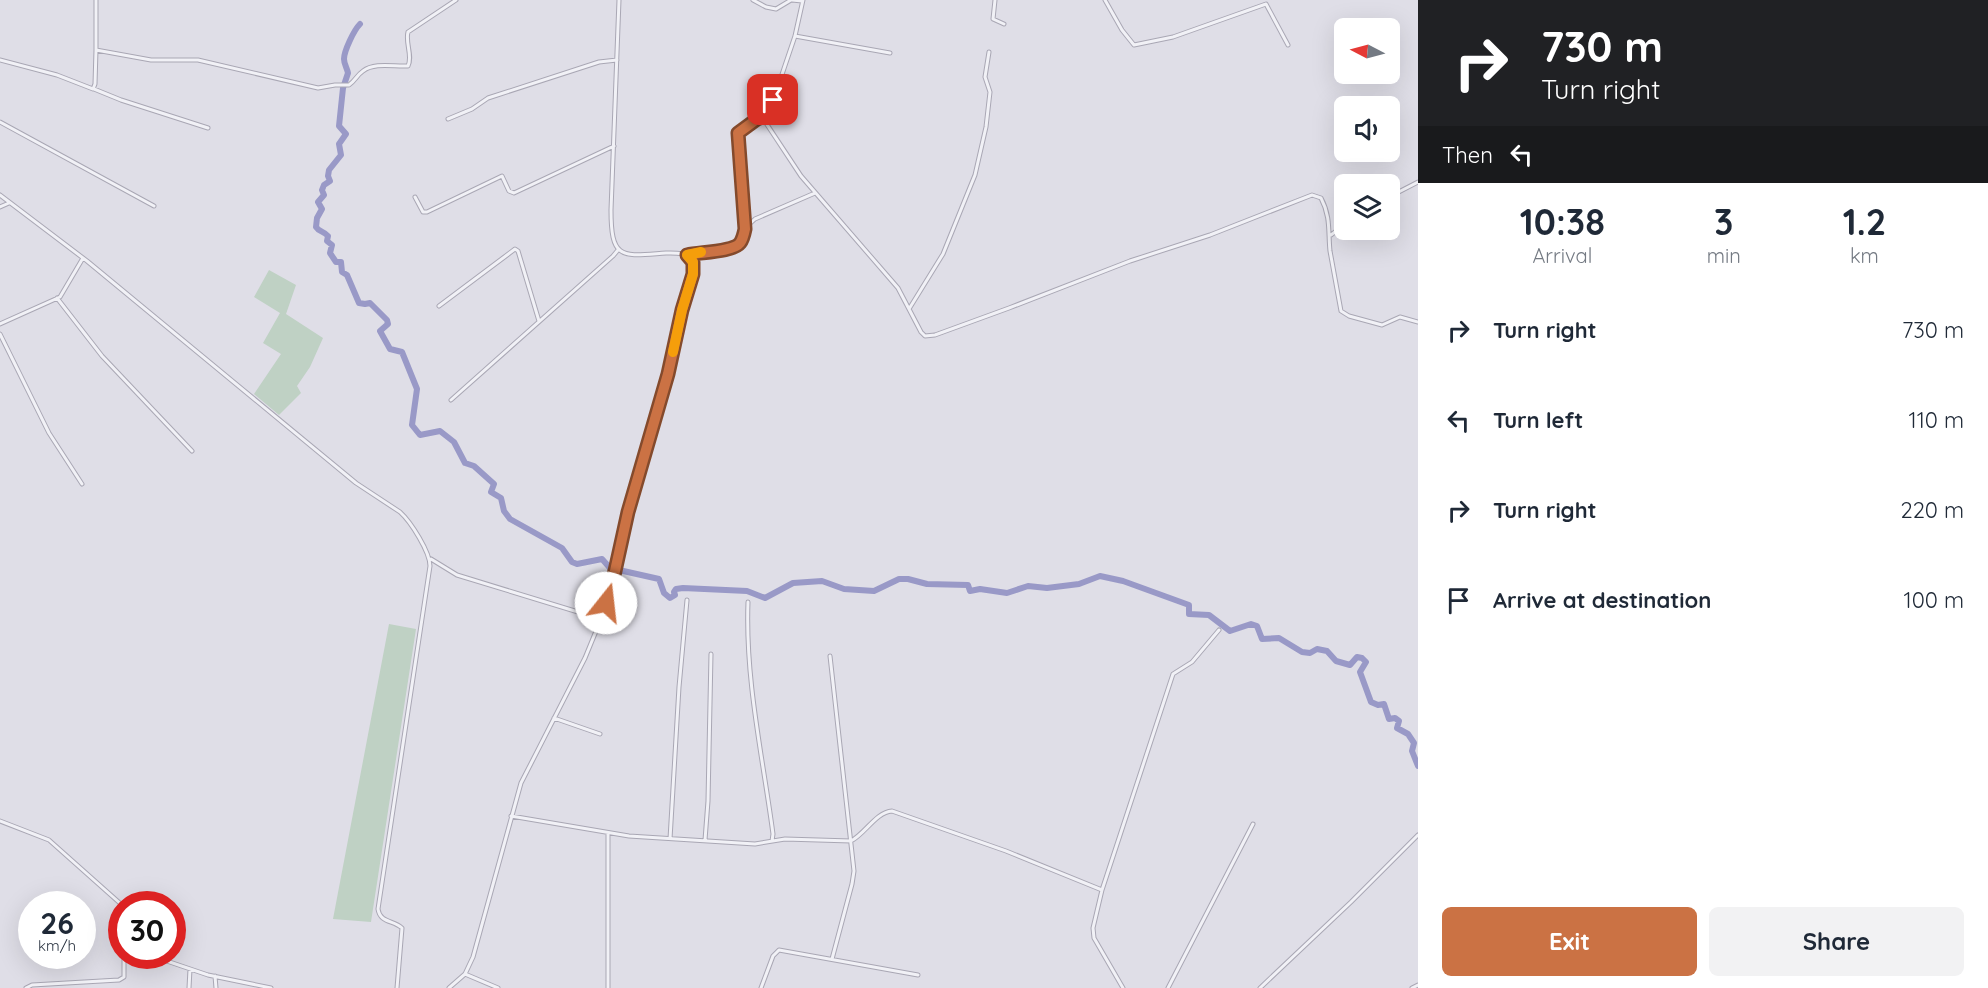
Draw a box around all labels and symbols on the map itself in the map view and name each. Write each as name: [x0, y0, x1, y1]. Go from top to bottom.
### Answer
north arrow: [1334, 18, 1400, 84]
pin: [747, 74, 798, 125]
position arrow: [574, 571, 638, 635]
speed limit sign: 30: [108, 891, 186, 969]

